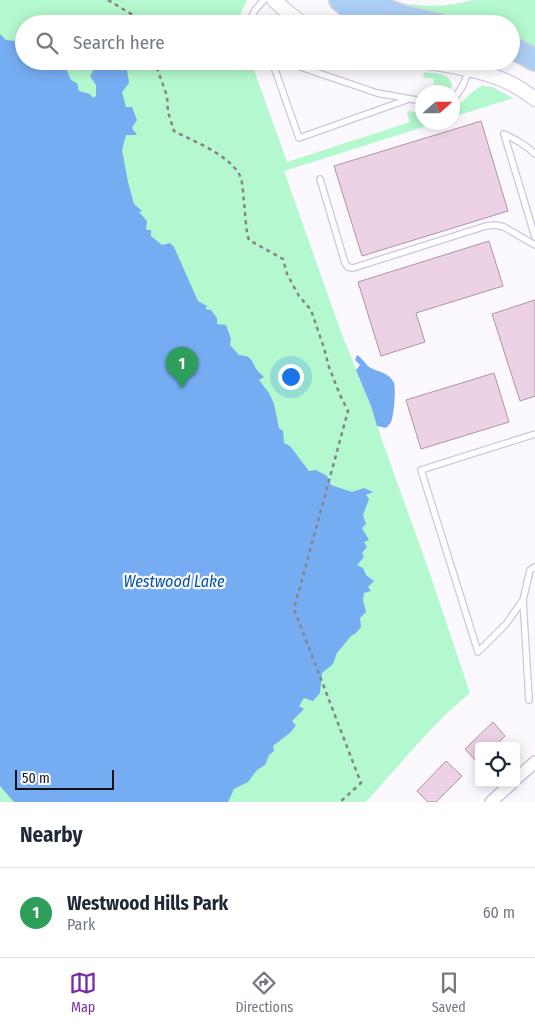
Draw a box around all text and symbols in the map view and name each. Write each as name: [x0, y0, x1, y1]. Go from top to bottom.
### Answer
search box: [15, 15, 520, 70]
icon: search: [33, 29, 61, 57]
text: Search here: [73, 31, 165, 54]
north arrow: [415, 85, 460, 130]
pin: 1: [166, 347, 198, 388]
your location: [278, 364, 304, 390]
water label: Westwood Lake: [123, 572, 225, 591]
map controls: [475, 742, 520, 787]
button: locate: [475, 742, 520, 787]
scale bar: [15, 767, 114, 790]
text: 50 m: [22, 770, 50, 787]
text: Nearby: [20, 822, 82, 848]
text: Westwood Hills Park: [67, 892, 228, 915]
text: 1: [33, 903, 39, 922]
text: 60 m: [483, 903, 515, 922]
text: Park: [67, 915, 95, 934]
tab: Map: [69, 969, 97, 1016]
tab: Directions: [235, 969, 293, 1016]
tab: Saved: [432, 969, 466, 1016]

